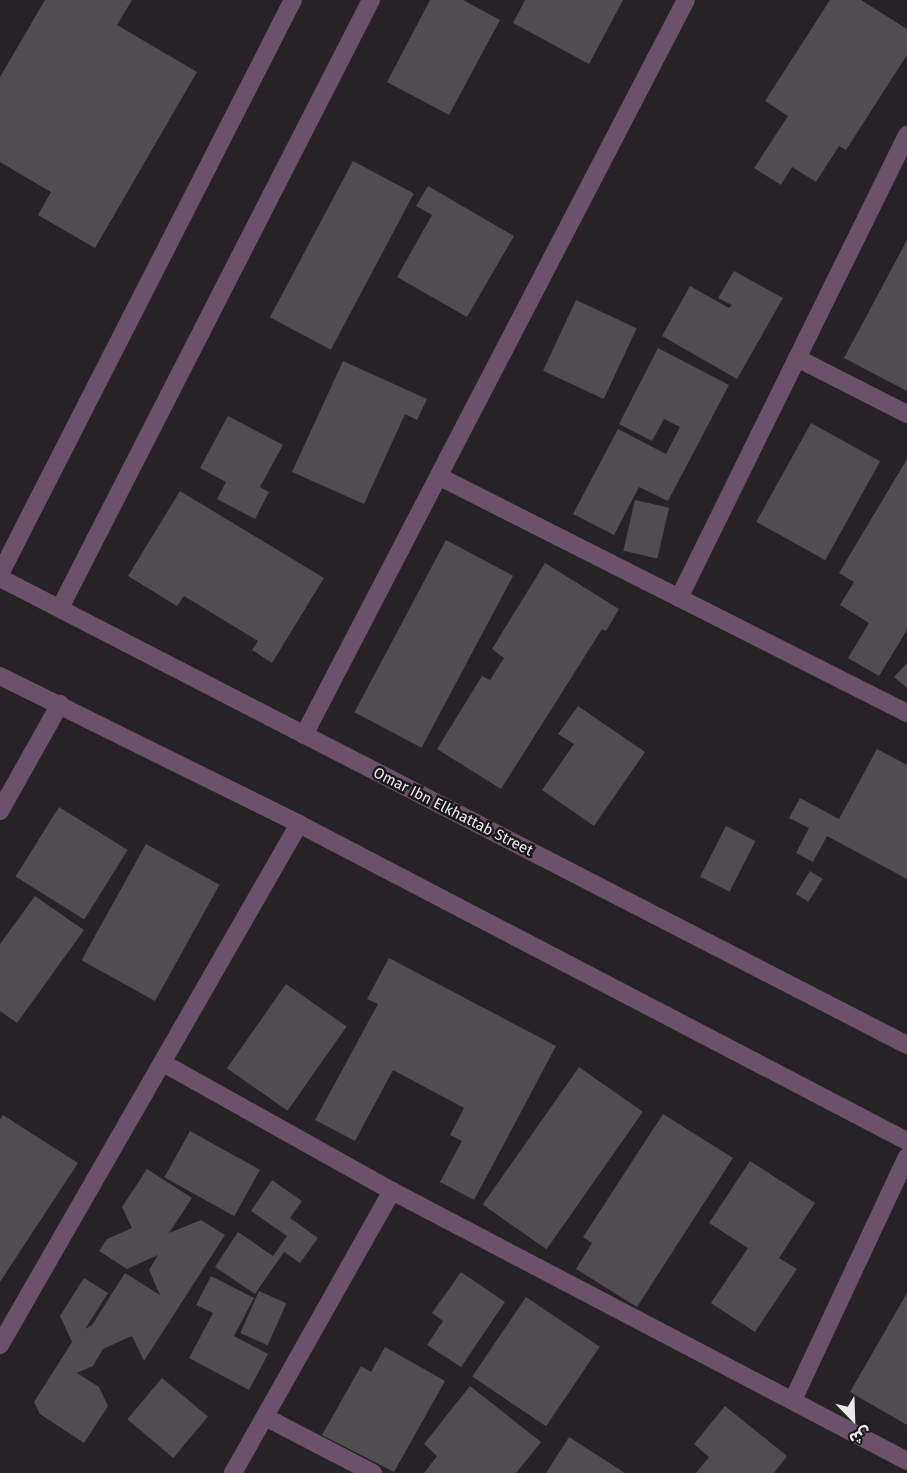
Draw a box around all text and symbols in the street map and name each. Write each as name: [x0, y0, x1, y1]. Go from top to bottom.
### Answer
street label: Omar Ibn Elkhattab Street: [370, 764, 536, 860]
north arrow: [823, 1389, 883, 1449]
text: ش: [846, 1423, 874, 1449]

